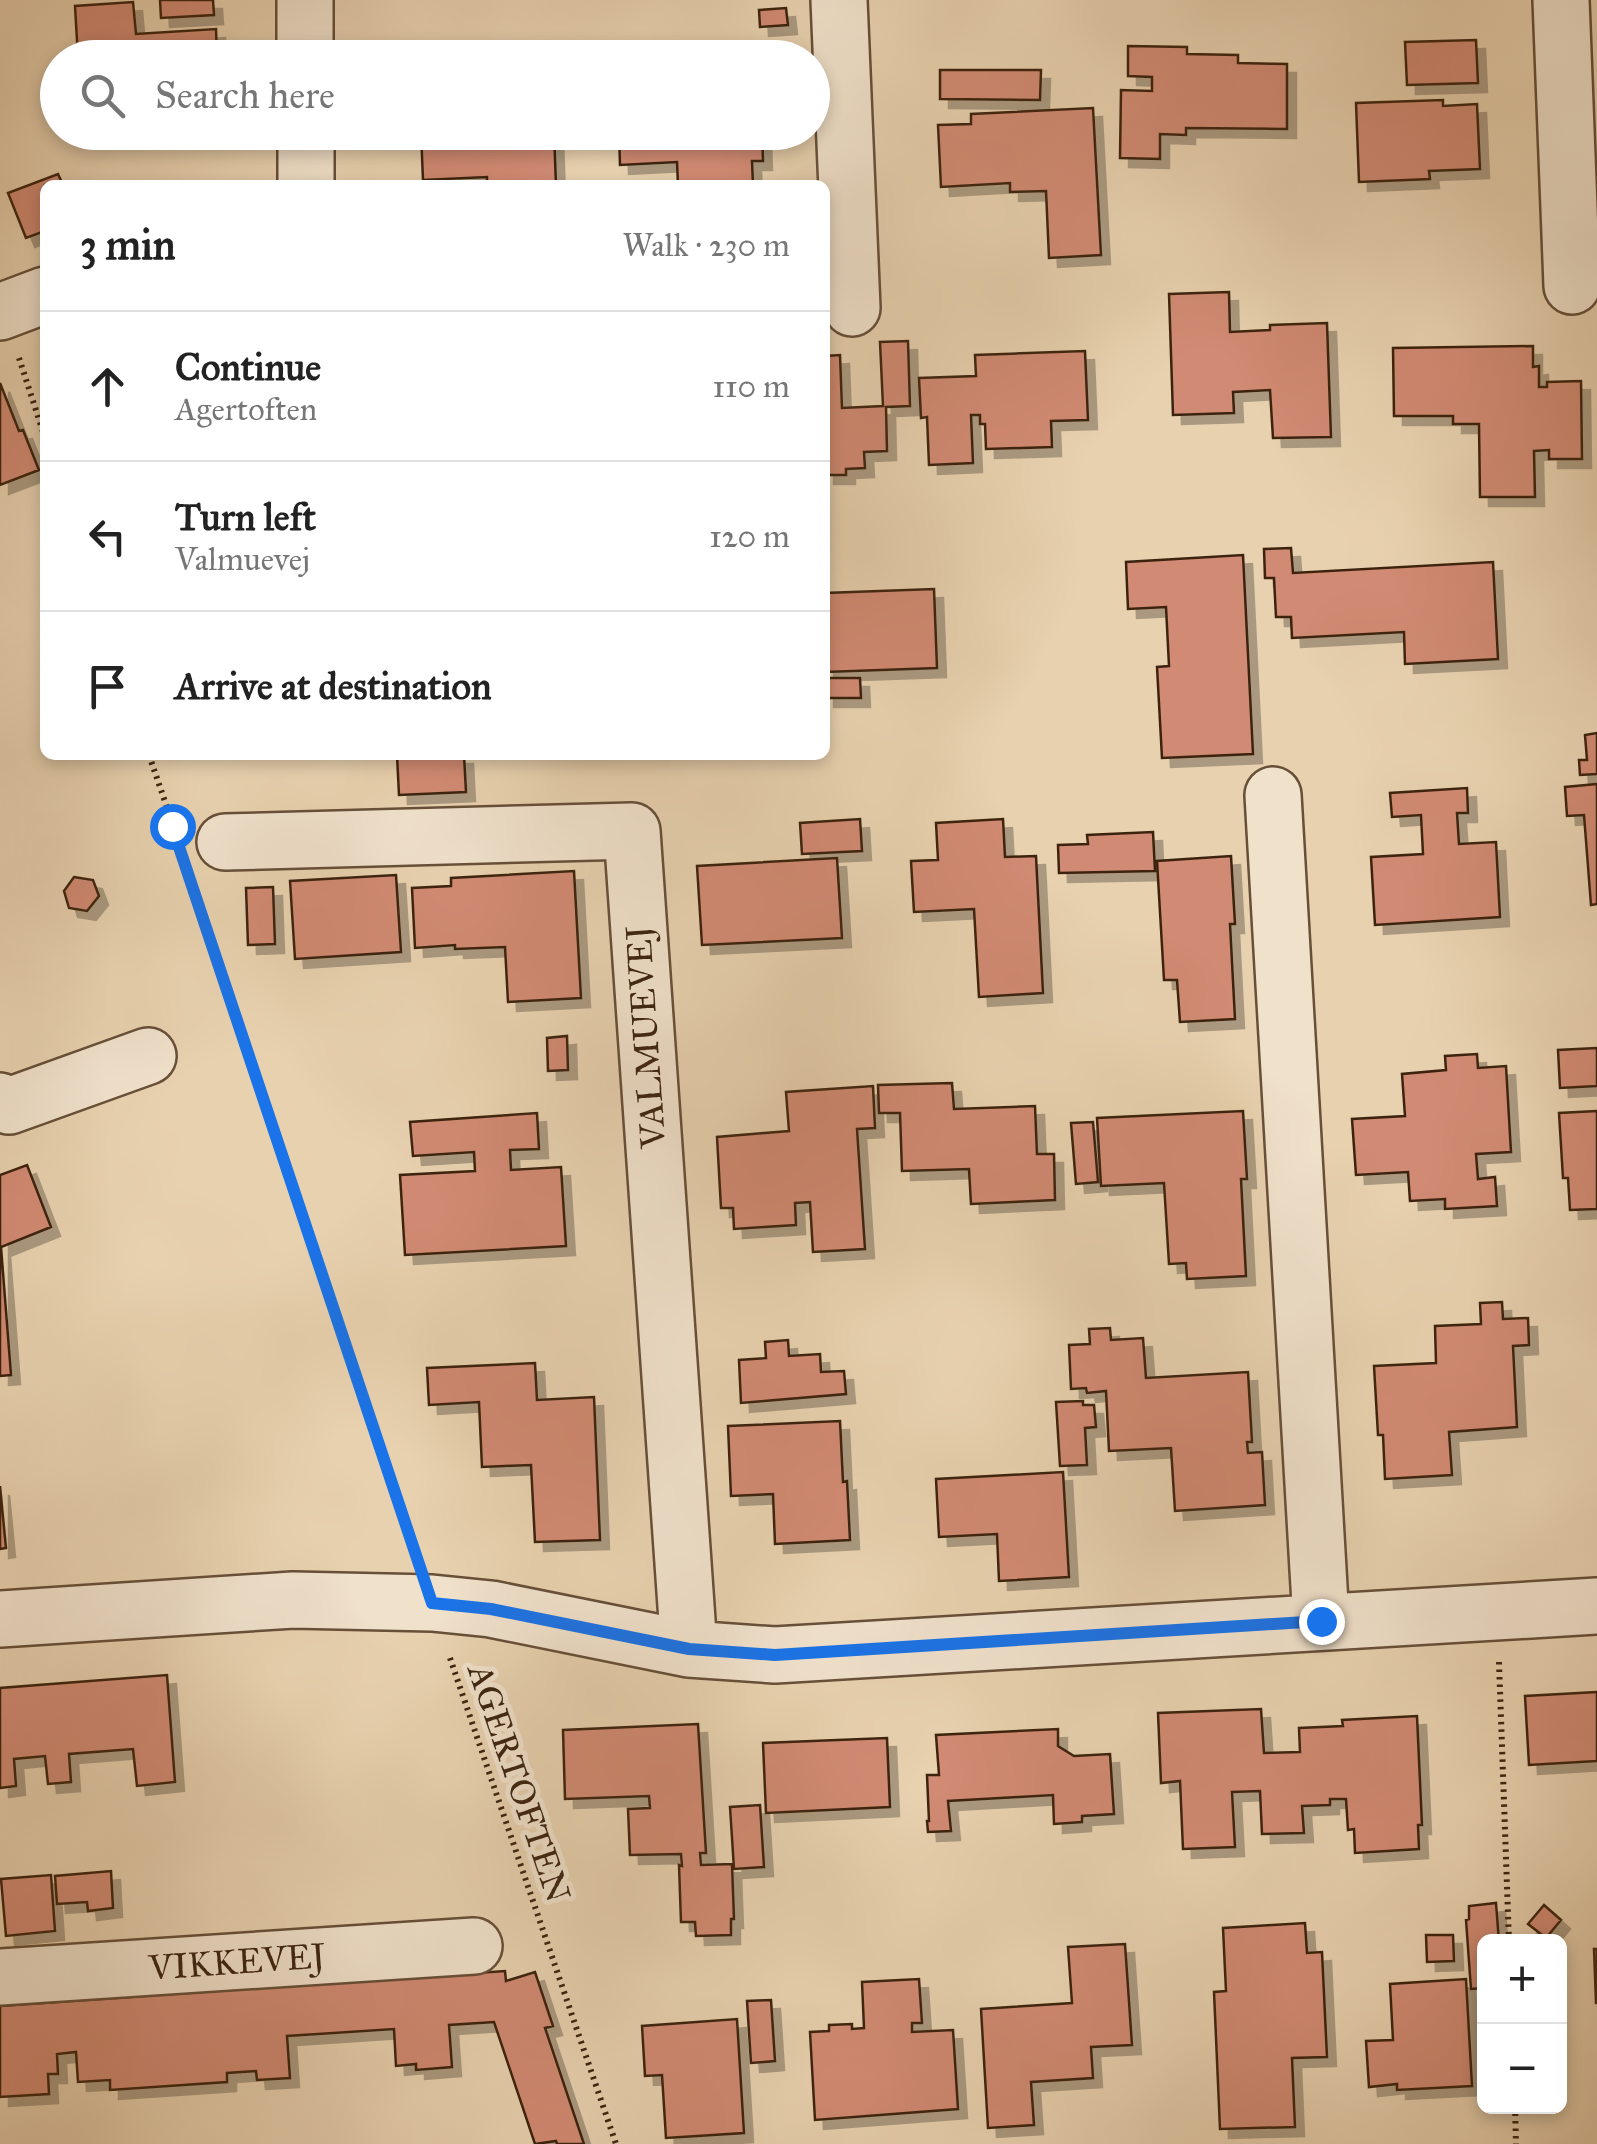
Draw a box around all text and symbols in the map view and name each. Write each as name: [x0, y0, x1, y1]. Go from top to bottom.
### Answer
search box: [40, 40, 830, 150]
icon: search: [75, 68, 130, 123]
text: Search here: [155, 72, 335, 118]
text: 3 min: [80, 219, 175, 271]
text: Walk · 230 m: [622, 226, 790, 265]
text: Continue: [175, 344, 321, 390]
icon: ahead: [80, 359, 135, 414]
text: 110 m: [712, 367, 790, 406]
text: Agertoften: [175, 390, 317, 429]
text: Turn left: [175, 494, 316, 540]
icon: left: [80, 509, 135, 564]
text: 120 m: [709, 517, 790, 556]
text: Valmuevej: [175, 540, 310, 579]
icon: arrive: [80, 659, 135, 714]
text: Arrive at destination: [175, 663, 492, 709]
route start: [150, 804, 196, 850]
street label: VALMUEVEJ: [617, 924, 675, 1151]
route end: [1299, 1599, 1345, 1645]
street label: AGERTOFTEN: [457, 1656, 580, 1908]
street label: VIKKEVEJ: [146, 1934, 327, 1990]
map controls: [1477, 1934, 1567, 2114]
button: +: [1477, 1934, 1567, 2024]
button: −: [1477, 2024, 1567, 2114]

